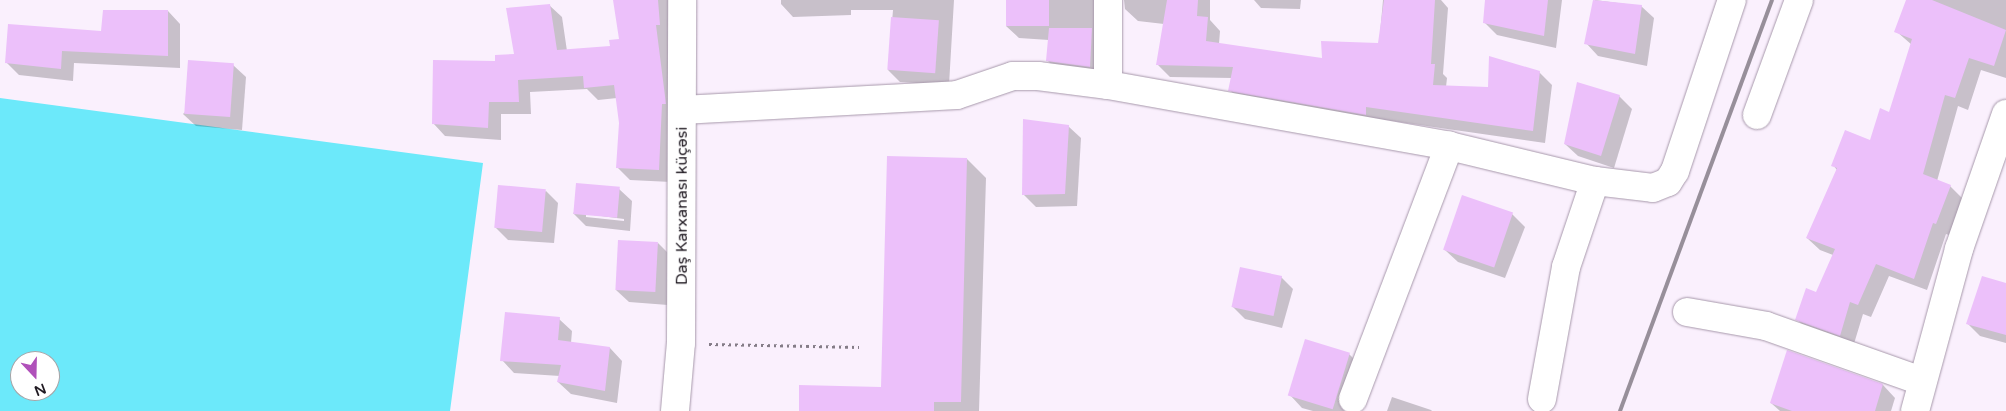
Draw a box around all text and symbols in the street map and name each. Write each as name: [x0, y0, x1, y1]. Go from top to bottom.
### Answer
street label: Daş Karxanası küçəsi: [672, 127, 692, 285]
north arrow: [10, 351, 60, 401]
text: N: [32, 380, 48, 399]

